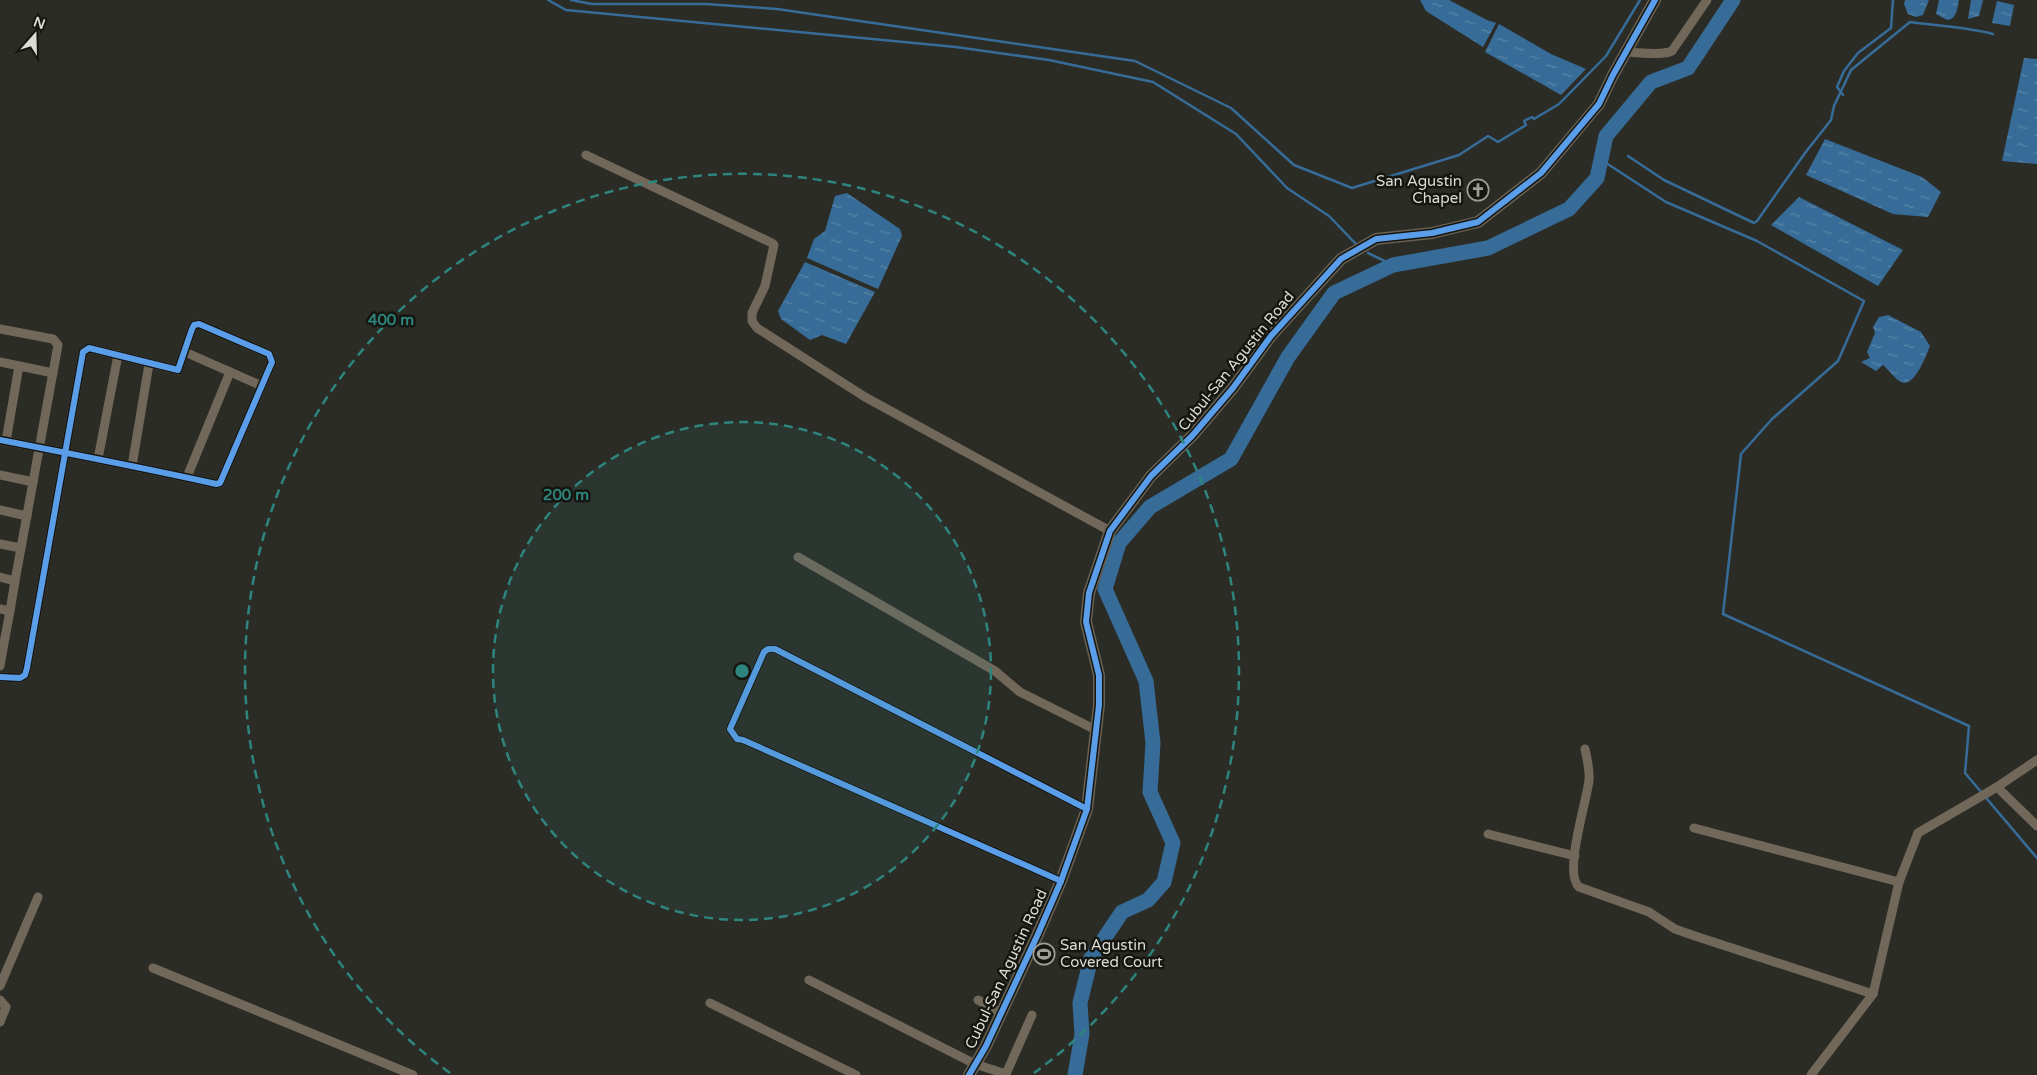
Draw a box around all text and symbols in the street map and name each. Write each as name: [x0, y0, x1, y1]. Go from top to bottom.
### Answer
north arrow: [10, 10, 60, 60]
text: N: [31, 13, 47, 33]
place label: San Agustin Chapel: [1376, 172, 1462, 207]
church icon: San Agustin Chapel: [1466, 178, 1490, 202]
street label: Cubul-San Agustin Road: [1174, 288, 1298, 434]
text: 400 m: [368, 311, 414, 329]
text: 200 m: [543, 486, 589, 504]
centre of rings: [733, 662, 751, 680]
street label: Cubul-San Agustin Road: [961, 886, 1051, 1052]
place label: San Agustin Covered Court: [1060, 936, 1163, 971]
sports icon: San Agustin Covered Court: [1032, 942, 1056, 966]

